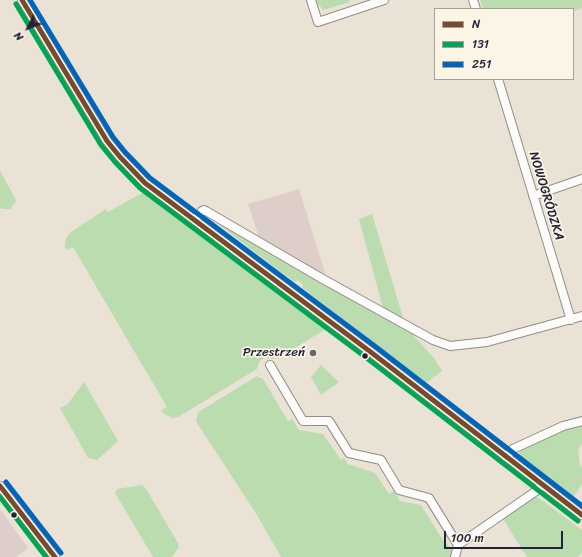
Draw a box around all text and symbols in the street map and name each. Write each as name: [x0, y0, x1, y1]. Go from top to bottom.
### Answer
north arrow: [8, 8, 48, 48]
legend: [434, 8, 574, 80]
text: N: [472, 13, 480, 35]
text: N: [9, 27, 28, 46]
text: 131: [472, 33, 489, 55]
text: 251: [472, 53, 491, 75]
street label: NOWOGRÓDZKA: [525, 150, 567, 242]
place label: Przestrzeń: [243, 345, 305, 361]
marker: Przestrzeń: [308, 348, 318, 358]
unlabelled marker: [360, 351, 370, 361]
unlabelled marker: [9, 510, 19, 520]
scale bar: [446, 523, 565, 549]
text: 100 m: [451, 527, 484, 549]

